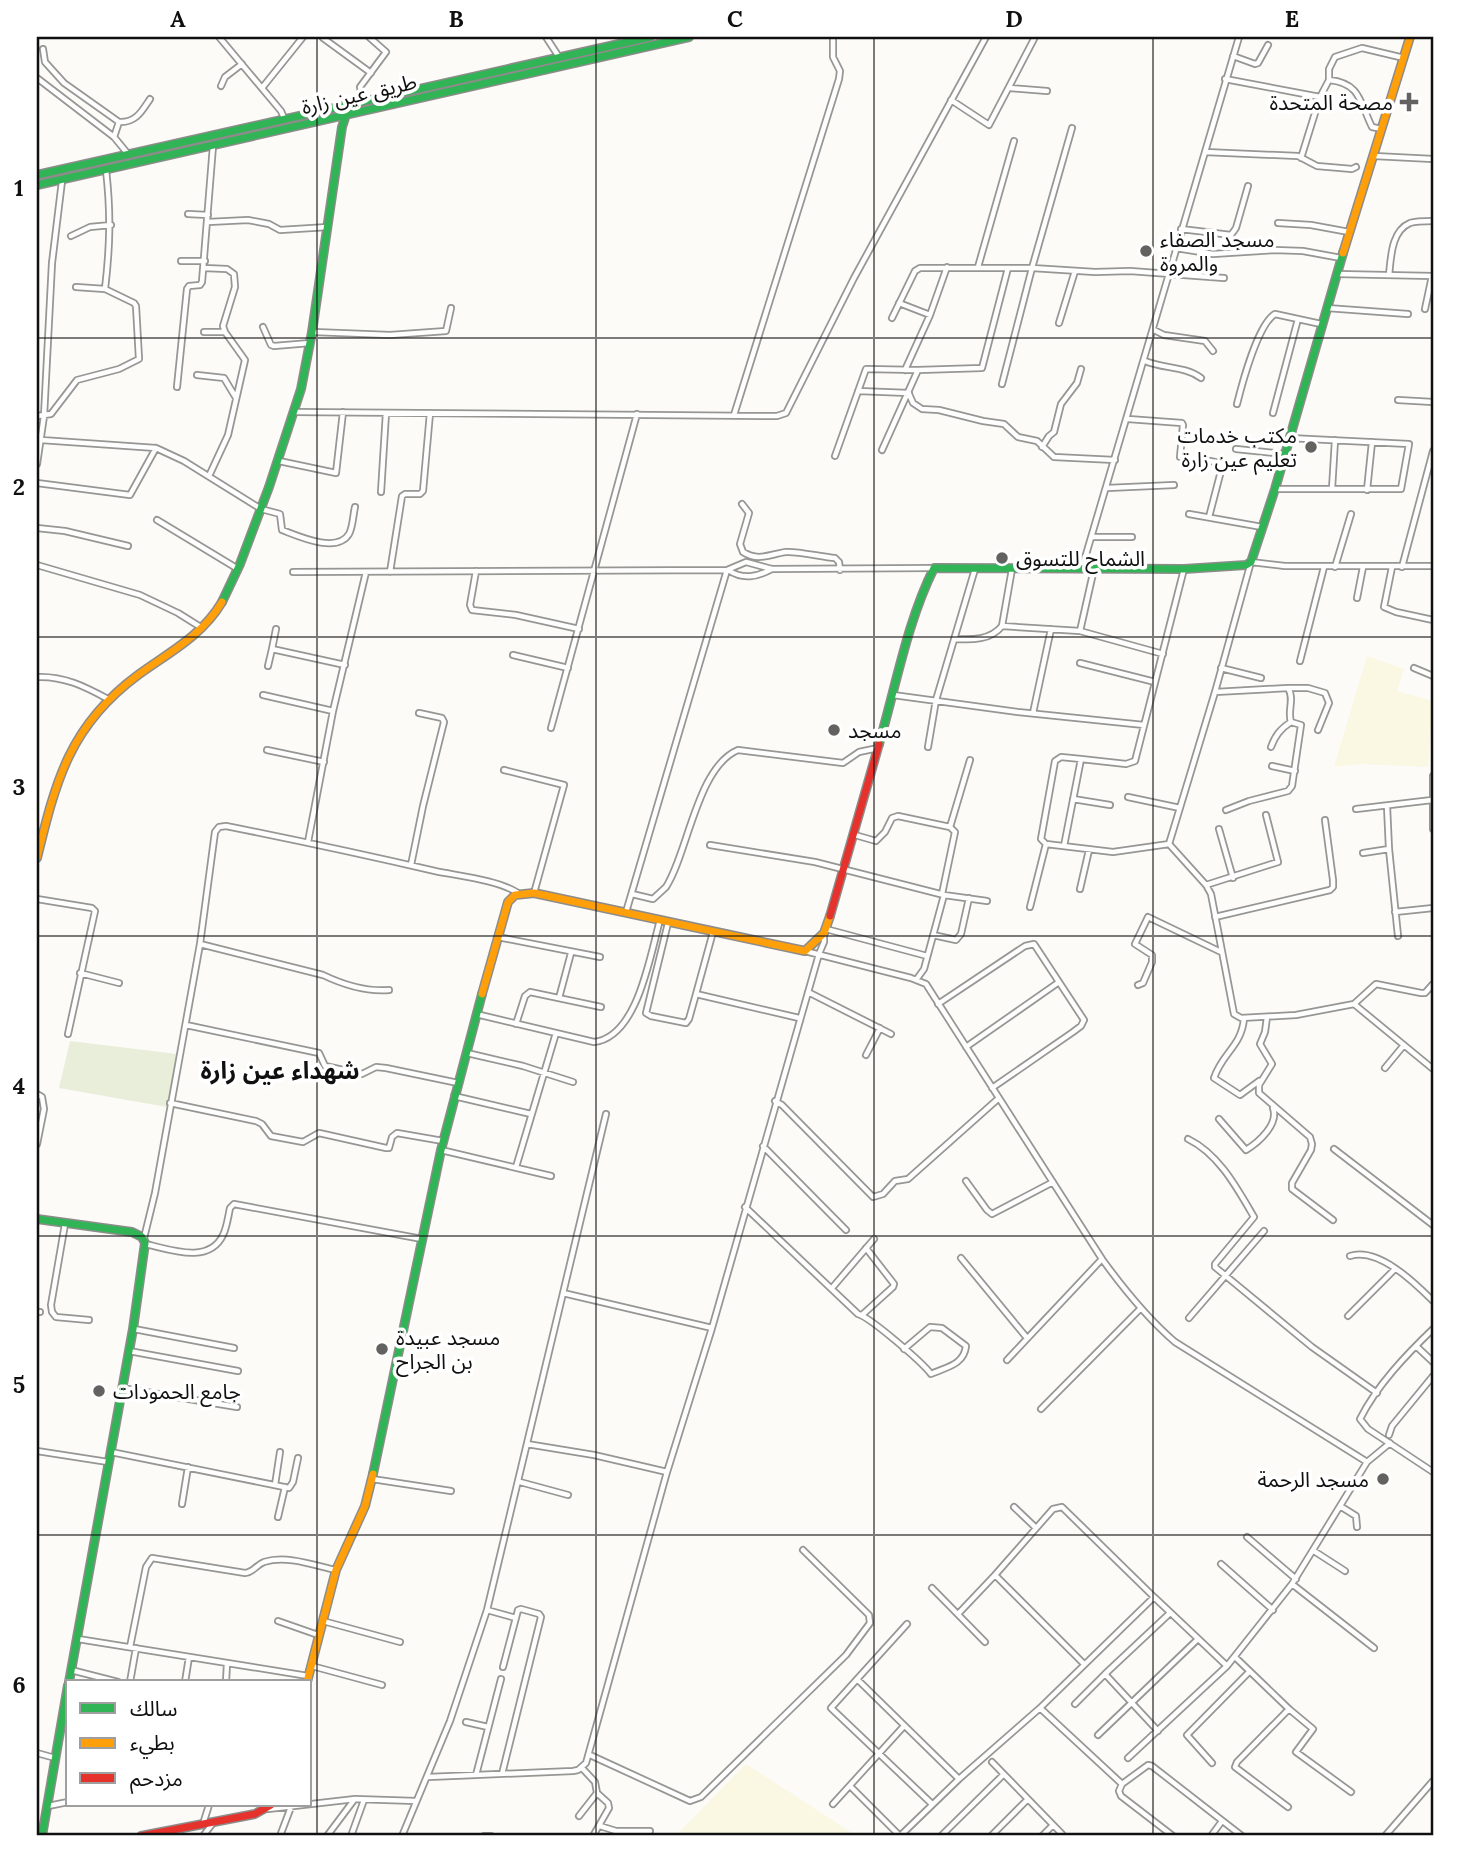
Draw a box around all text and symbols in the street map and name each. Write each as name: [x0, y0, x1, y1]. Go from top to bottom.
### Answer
text: A: [170, 4, 186, 33]
text: B: [448, 4, 464, 33]
text: C: [727, 4, 743, 33]
text: D: [1005, 4, 1023, 33]
text: E: [1285, 4, 1299, 33]
street label: طريق عين زارة: [299, 68, 419, 120]
place label: مصحة المتحدة: [1269, 89, 1393, 116]
marker: مصحة المتحدة: [1399, 92, 1419, 112]
text: 1: [14, 173, 24, 202]
place label: مسجد الصفاء والمروة: [1160, 226, 1274, 277]
marker: مسجد الصفاء والمروة: [1138, 243, 1154, 259]
place label: مكتب خدمات تعليم عين زارة: [1177, 422, 1297, 475]
marker: مكتب خدمات تعليم عين زارة: [1303, 439, 1319, 455]
text: 2: [13, 472, 25, 501]
place label: الشماح للتسوق: [1016, 545, 1145, 574]
marker: الشماح للتسوق: [994, 550, 1010, 566]
place label: مسجد: [848, 717, 901, 744]
marker: مسجد: [826, 722, 842, 738]
text: 3: [13, 772, 25, 801]
district label: شهداء عين زارة: [200, 1055, 360, 1086]
text: 4: [13, 1071, 25, 1100]
place label: مسجد عبيدة بن الجراح: [396, 1324, 500, 1377]
marker: مسجد عبيدة بن الجراح: [374, 1341, 390, 1357]
text: 5: [13, 1370, 25, 1399]
place label: جامع الحمودات: [113, 1378, 241, 1407]
marker: جامع الحمودات: [91, 1383, 107, 1399]
place label: مسجد الرحمة: [1257, 1466, 1369, 1493]
marker: مسجد الرحمة: [1375, 1471, 1391, 1487]
text: 6: [12, 1670, 26, 1699]
legend: [66, 1680, 312, 1806]
text: سالك: [130, 1695, 177, 1722]
text: بطيء: [130, 1729, 175, 1759]
text: مزدحم: [130, 1765, 183, 1794]

